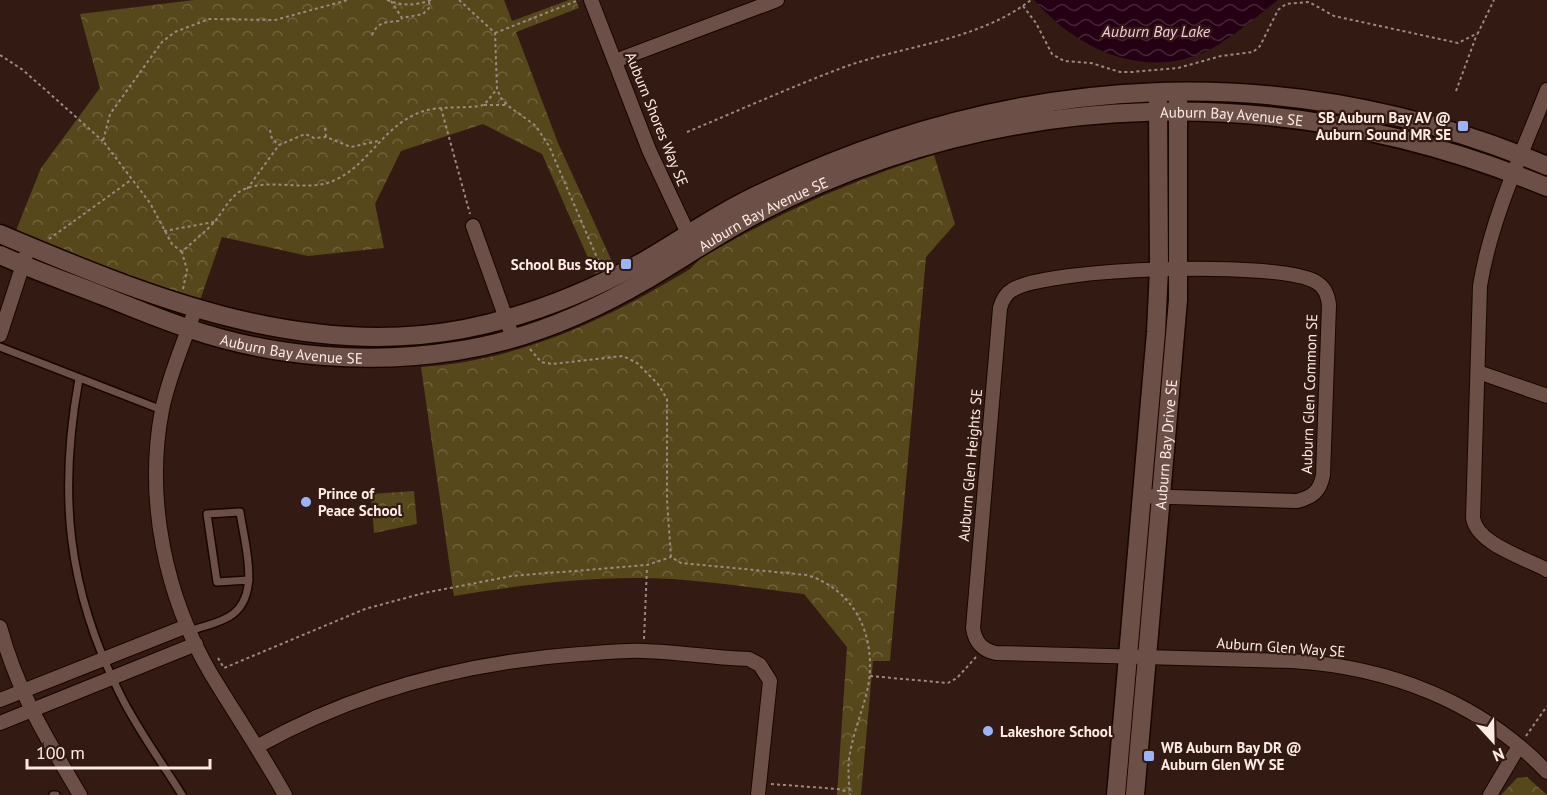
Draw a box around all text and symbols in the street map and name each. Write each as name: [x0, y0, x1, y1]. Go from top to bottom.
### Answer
water label: Auburn Bay Lake: [1101, 21, 1211, 41]
street label: Auburn Shores Way SE: [621, 49, 693, 189]
street label: Auburn Bay Avenue SE: [1160, 102, 1304, 130]
place label: SB Auburn Bay AV @ Auburn Sound MR SE: [1316, 108, 1451, 144]
marker: SB Auburn Bay AV @ Auburn Sound MR SE: [1456, 119, 1470, 133]
street label: Auburn Bay Avenue SE: [695, 172, 831, 255]
place label: School Bus Stop: [511, 255, 614, 274]
marker: School Bus Stop: [619, 257, 633, 271]
street label: Auburn Glen Common SE: [1297, 313, 1321, 475]
street label: Auburn Bay Avenue SE: [218, 329, 363, 367]
street label: Auburn Bay Drive SE: [1150, 378, 1181, 510]
street label: Auburn Glen Heights SE: [954, 388, 986, 542]
place label: Prince of Peace School: [318, 484, 402, 520]
marker: Prince of Peace School: [299, 495, 313, 509]
street label: Auburn Glen Way SE: [1216, 633, 1346, 661]
north arrow: [1463, 711, 1523, 771]
place label: Lakeshore School: [1000, 722, 1113, 741]
marker: Lakeshore School: [981, 724, 995, 738]
scale bar: [27, 732, 210, 770]
place label: WB Auburn Bay DR @ Auburn Glen WY SE: [1161, 738, 1302, 774]
text: 100 m: [36, 741, 85, 764]
text: N: [1490, 744, 1507, 766]
marker: WB Auburn Bay DR @ Auburn Glen WY SE: [1142, 749, 1156, 763]

